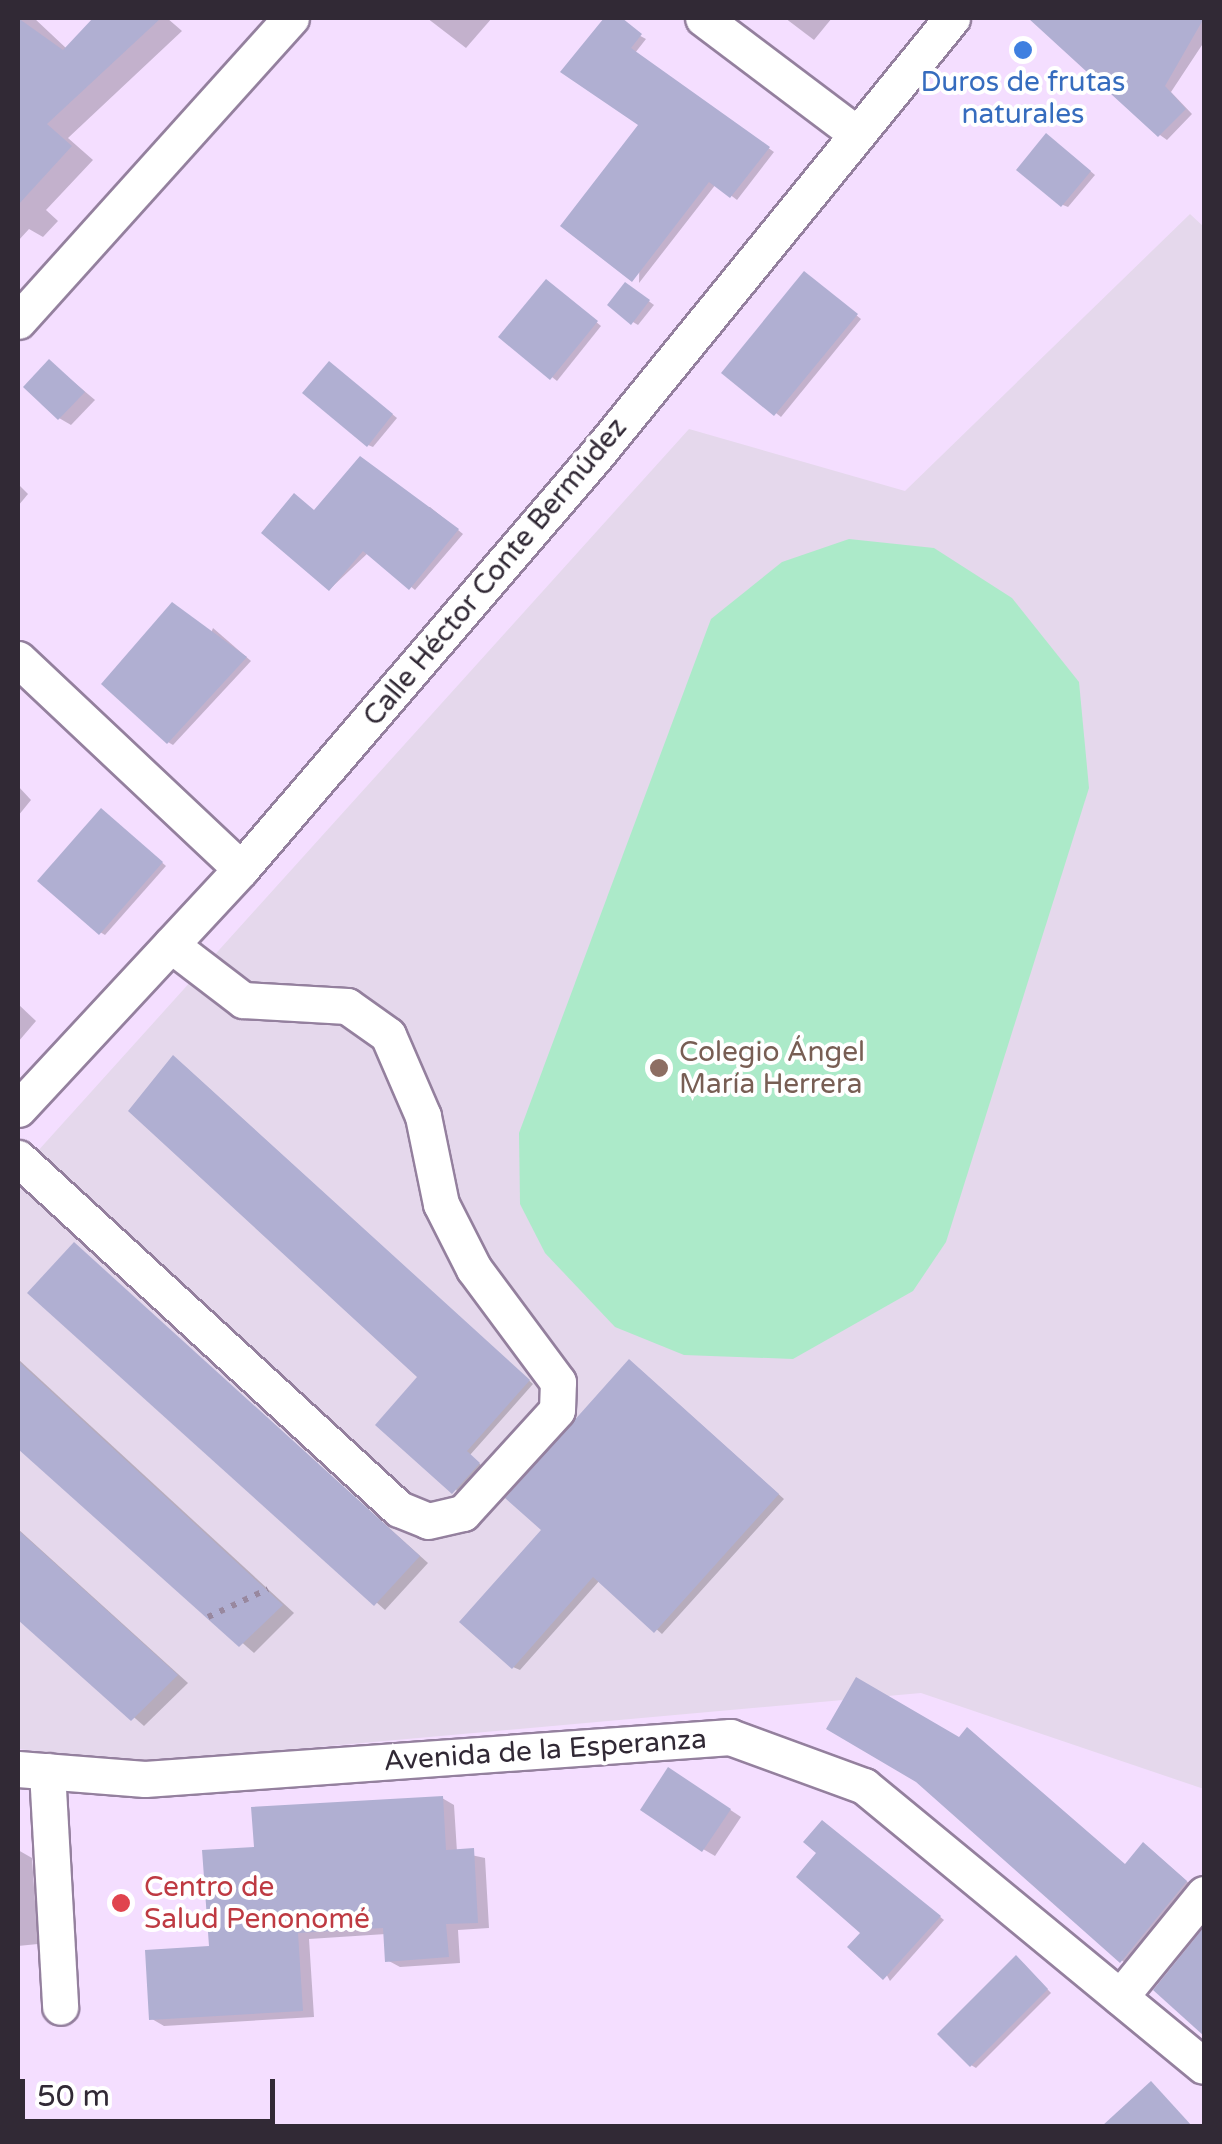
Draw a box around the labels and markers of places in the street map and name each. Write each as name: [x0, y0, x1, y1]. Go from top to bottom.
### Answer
marker: Duros de frutas naturales: [1012, 39, 1034, 61]
place label: Duros de frutas naturales: [920, 65, 1126, 131]
place label: Colegio Ángel María Herrera: [679, 1035, 865, 1101]
marker: Colegio Ángel María Herrera: [648, 1057, 670, 1079]
place label: Centro de Salud Penonomé: [144, 1870, 370, 1936]
marker: Centro de Salud Penonomé: [108, 1890, 134, 1916]

